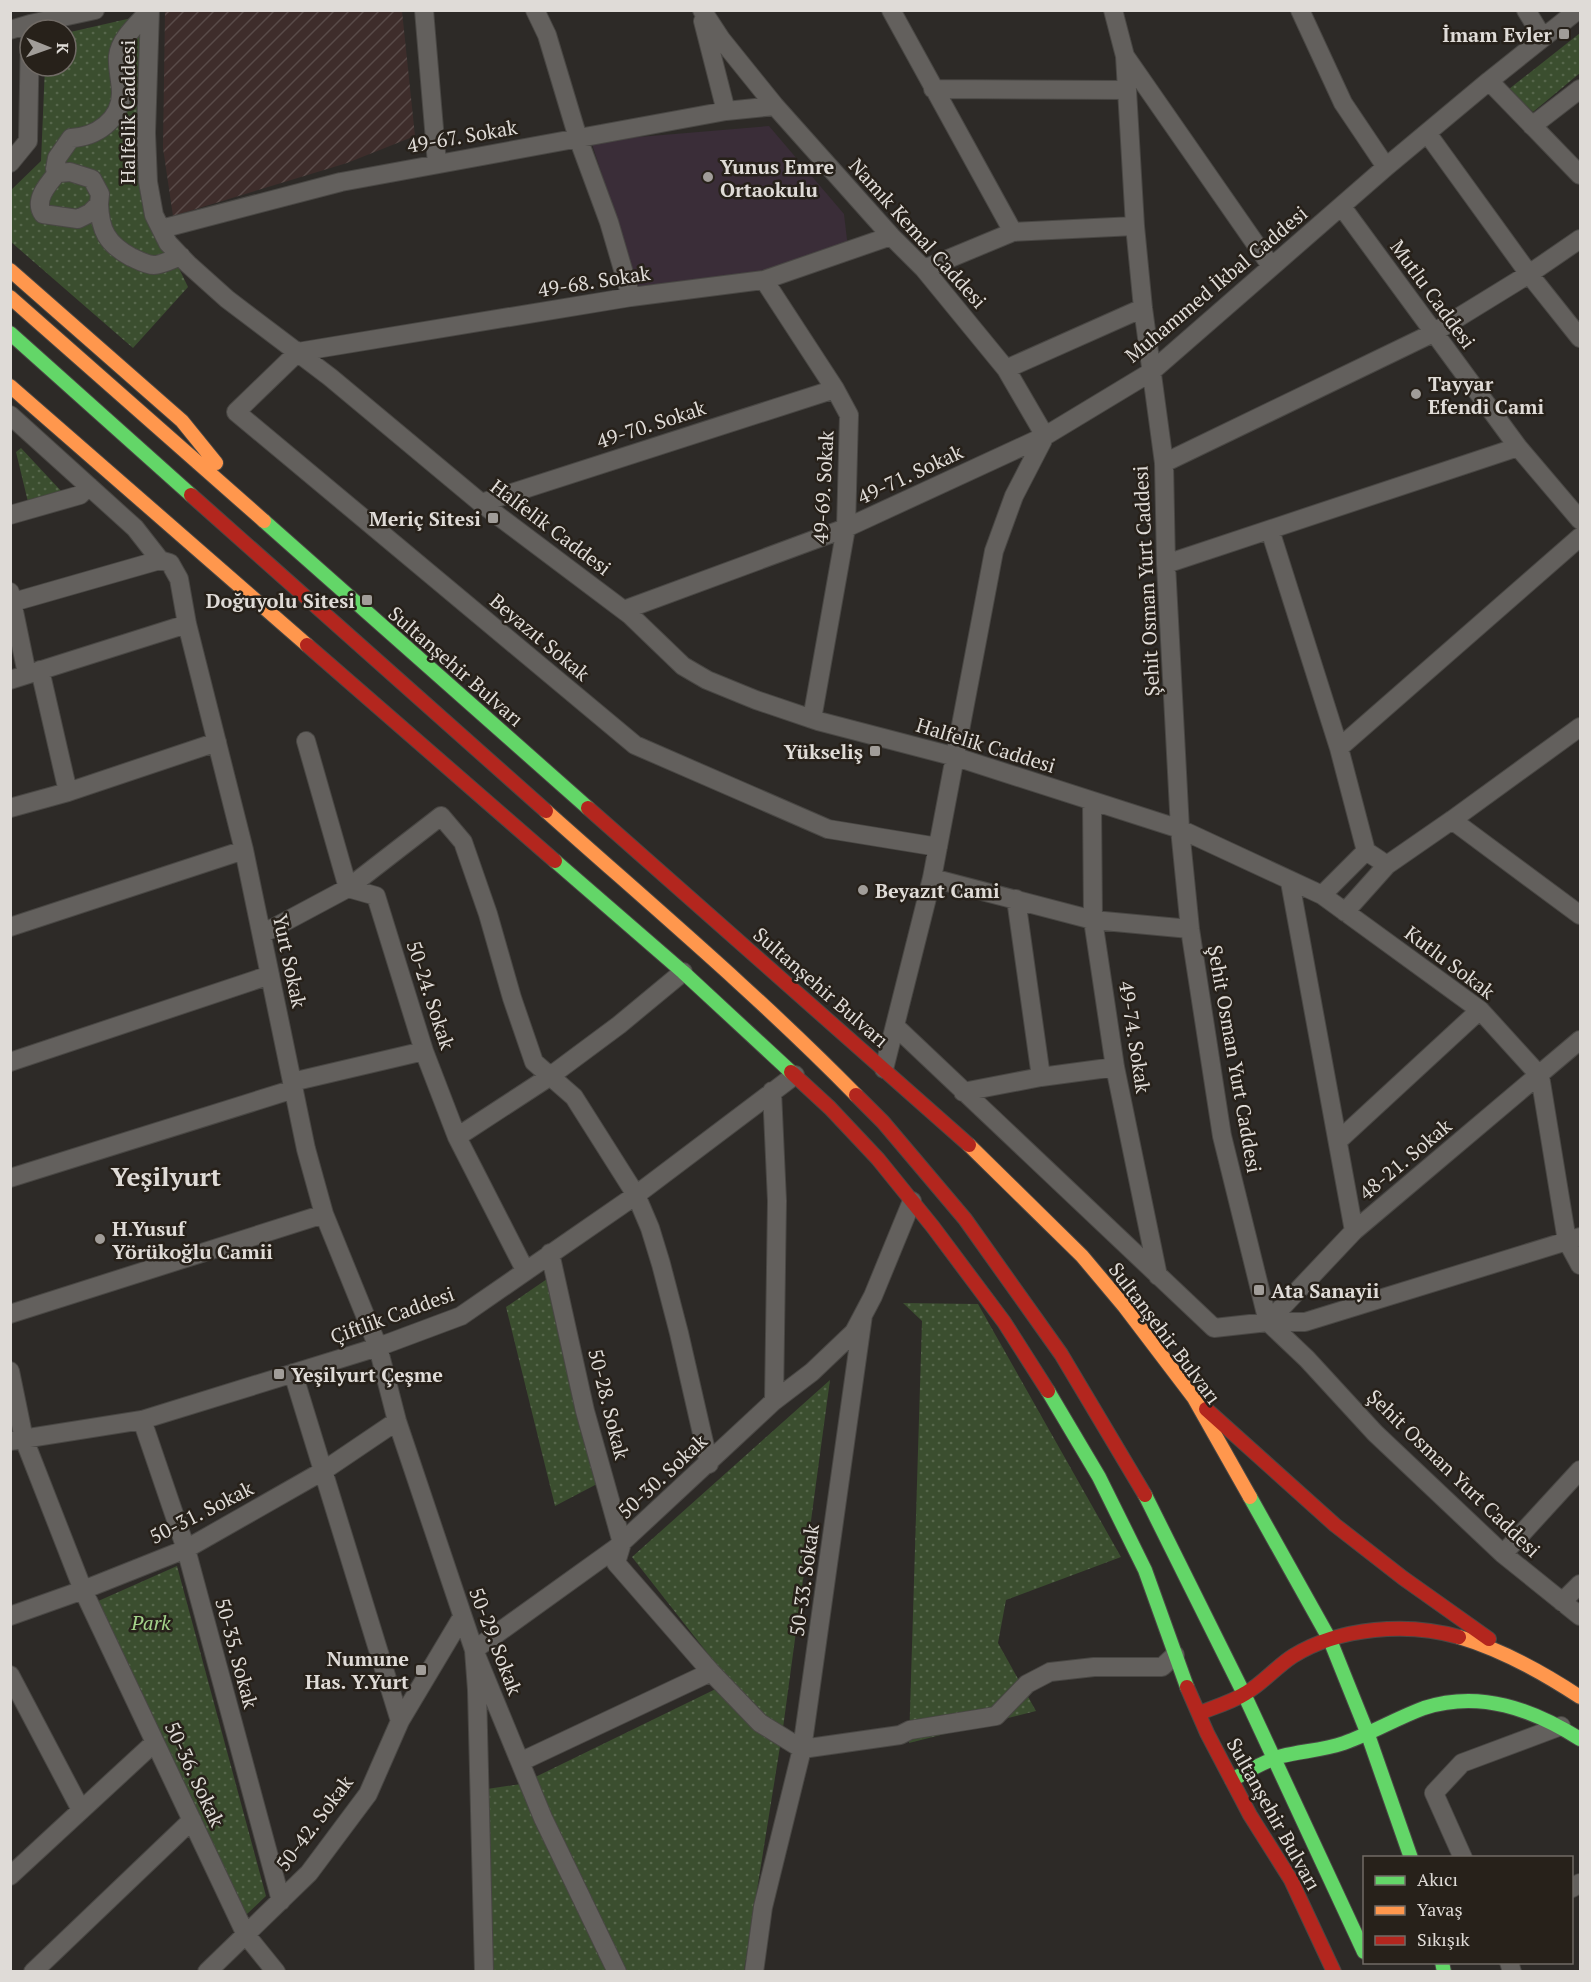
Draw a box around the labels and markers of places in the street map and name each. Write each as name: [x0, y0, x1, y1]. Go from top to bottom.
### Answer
place label: İmam Evler: [1442, 21, 1552, 48]
marker: İmam Evler: [1557, 27, 1571, 41]
place label: Yunus Emre Ortaokulu: [720, 153, 835, 203]
marker: Yunus Emre Ortaokulu: [701, 170, 715, 184]
place label: Tayyar Efendi Cami: [1428, 370, 1545, 420]
marker: Tayyar Efendi Cami: [1409, 387, 1423, 401]
place label: Meriç Sitesi: [369, 505, 481, 532]
marker: Meriç Sitesi: [486, 511, 500, 525]
place label: Doğuyolu Sitesi: [206, 587, 355, 614]
marker: Doğuyolu Sitesi: [360, 593, 374, 607]
place label: Yükseliş: [784, 738, 863, 765]
marker: Yükseliş: [868, 744, 882, 758]
place label: Beyazıt Cami: [875, 877, 1000, 904]
marker: Beyazıt Cami: [856, 883, 870, 897]
place label: H.Yusuf Yörükoğlu Camii: [112, 1215, 273, 1265]
marker: H.Yusuf Yörükoğlu Camii: [93, 1232, 107, 1246]
place label: Ata Sanayii: [1271, 1277, 1380, 1304]
marker: Ata Sanayii: [1252, 1283, 1266, 1297]
place label: Yeşilyurt Çeşme: [291, 1361, 443, 1388]
marker: Yeşilyurt Çeşme: [272, 1367, 286, 1381]
place label: Numune Has. Y.Yurt: [305, 1645, 409, 1695]
marker: Numune Has. Y.Yurt: [414, 1663, 428, 1677]

